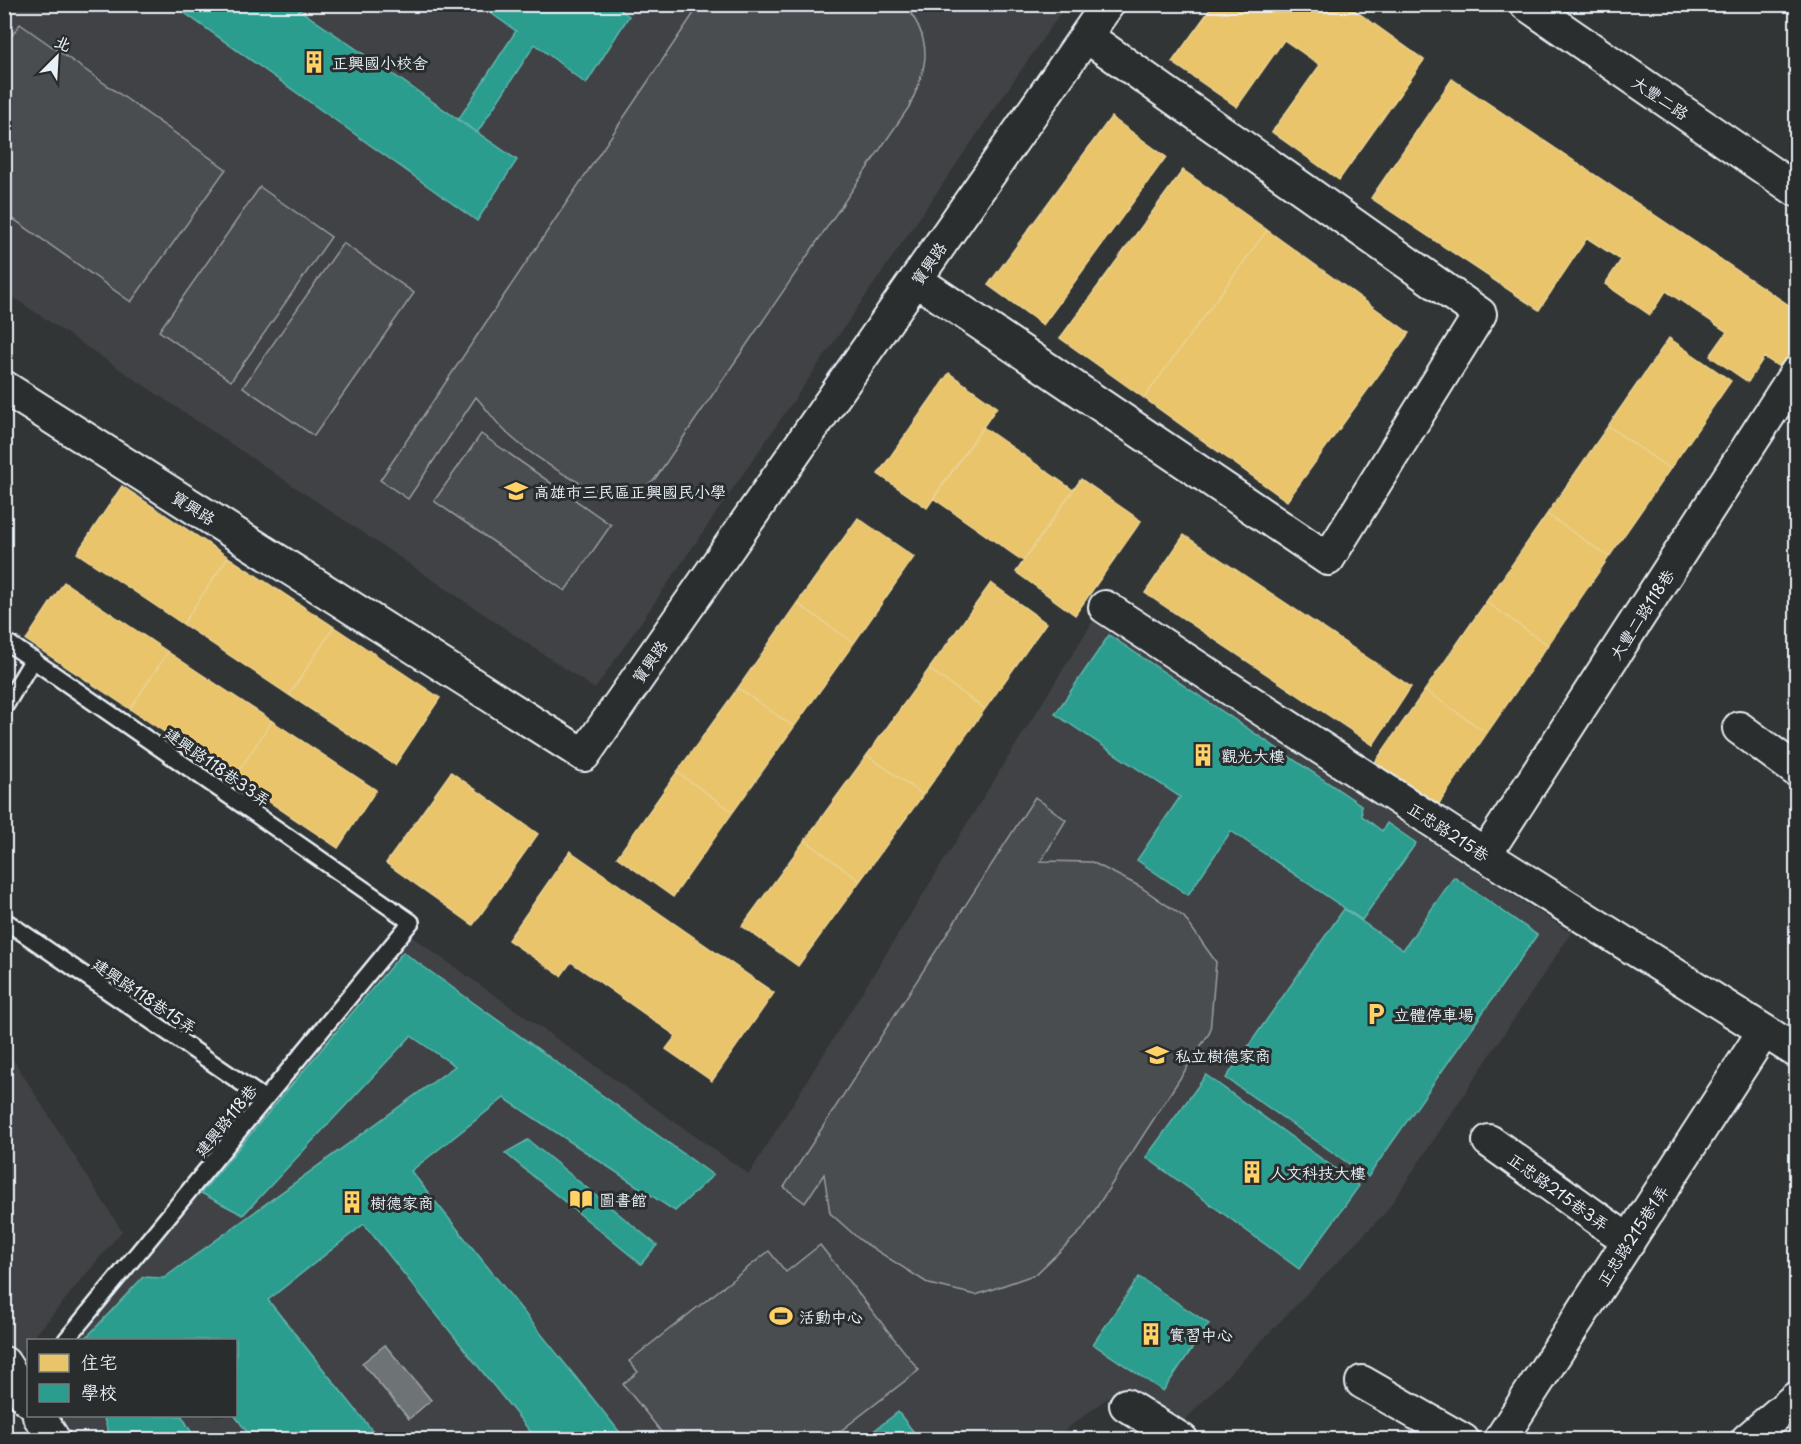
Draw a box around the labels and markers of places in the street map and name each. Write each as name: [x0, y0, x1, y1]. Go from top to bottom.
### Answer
building icon: 正興國小校舍: [301, 49, 327, 75]
place label: 正興國小校舍: [332, 50, 428, 74]
school or university icon: 高雄市三民區正興國民小學: [503, 478, 529, 504]
place label: 高雄市三民區正興國民小學: [534, 479, 726, 503]
building icon: 觀光大樓: [1190, 742, 1216, 768]
place label: 觀光大樓: [1221, 743, 1285, 767]
parking icon: 立體停車場: [1363, 1001, 1389, 1027]
place label: 立體停車場: [1394, 1002, 1474, 1026]
school or university icon: 私立樹德家商: [1144, 1042, 1170, 1068]
place label: 私立樹德家商: [1175, 1043, 1271, 1067]
building icon: 人文科技大樓: [1239, 1159, 1265, 1185]
place label: 人文科技大樓: [1270, 1160, 1366, 1184]
library icon: 圖書館: [568, 1186, 594, 1212]
place label: 圖書館: [599, 1187, 647, 1211]
building icon: 樹德家商: [339, 1189, 365, 1215]
place label: 樹德家商: [370, 1190, 434, 1214]
sports icon: 活動中心: [768, 1303, 794, 1329]
place label: 活動中心: [799, 1304, 863, 1328]
building icon: 實習中心: [1138, 1321, 1164, 1347]
place label: 實習中心: [1169, 1322, 1233, 1346]

